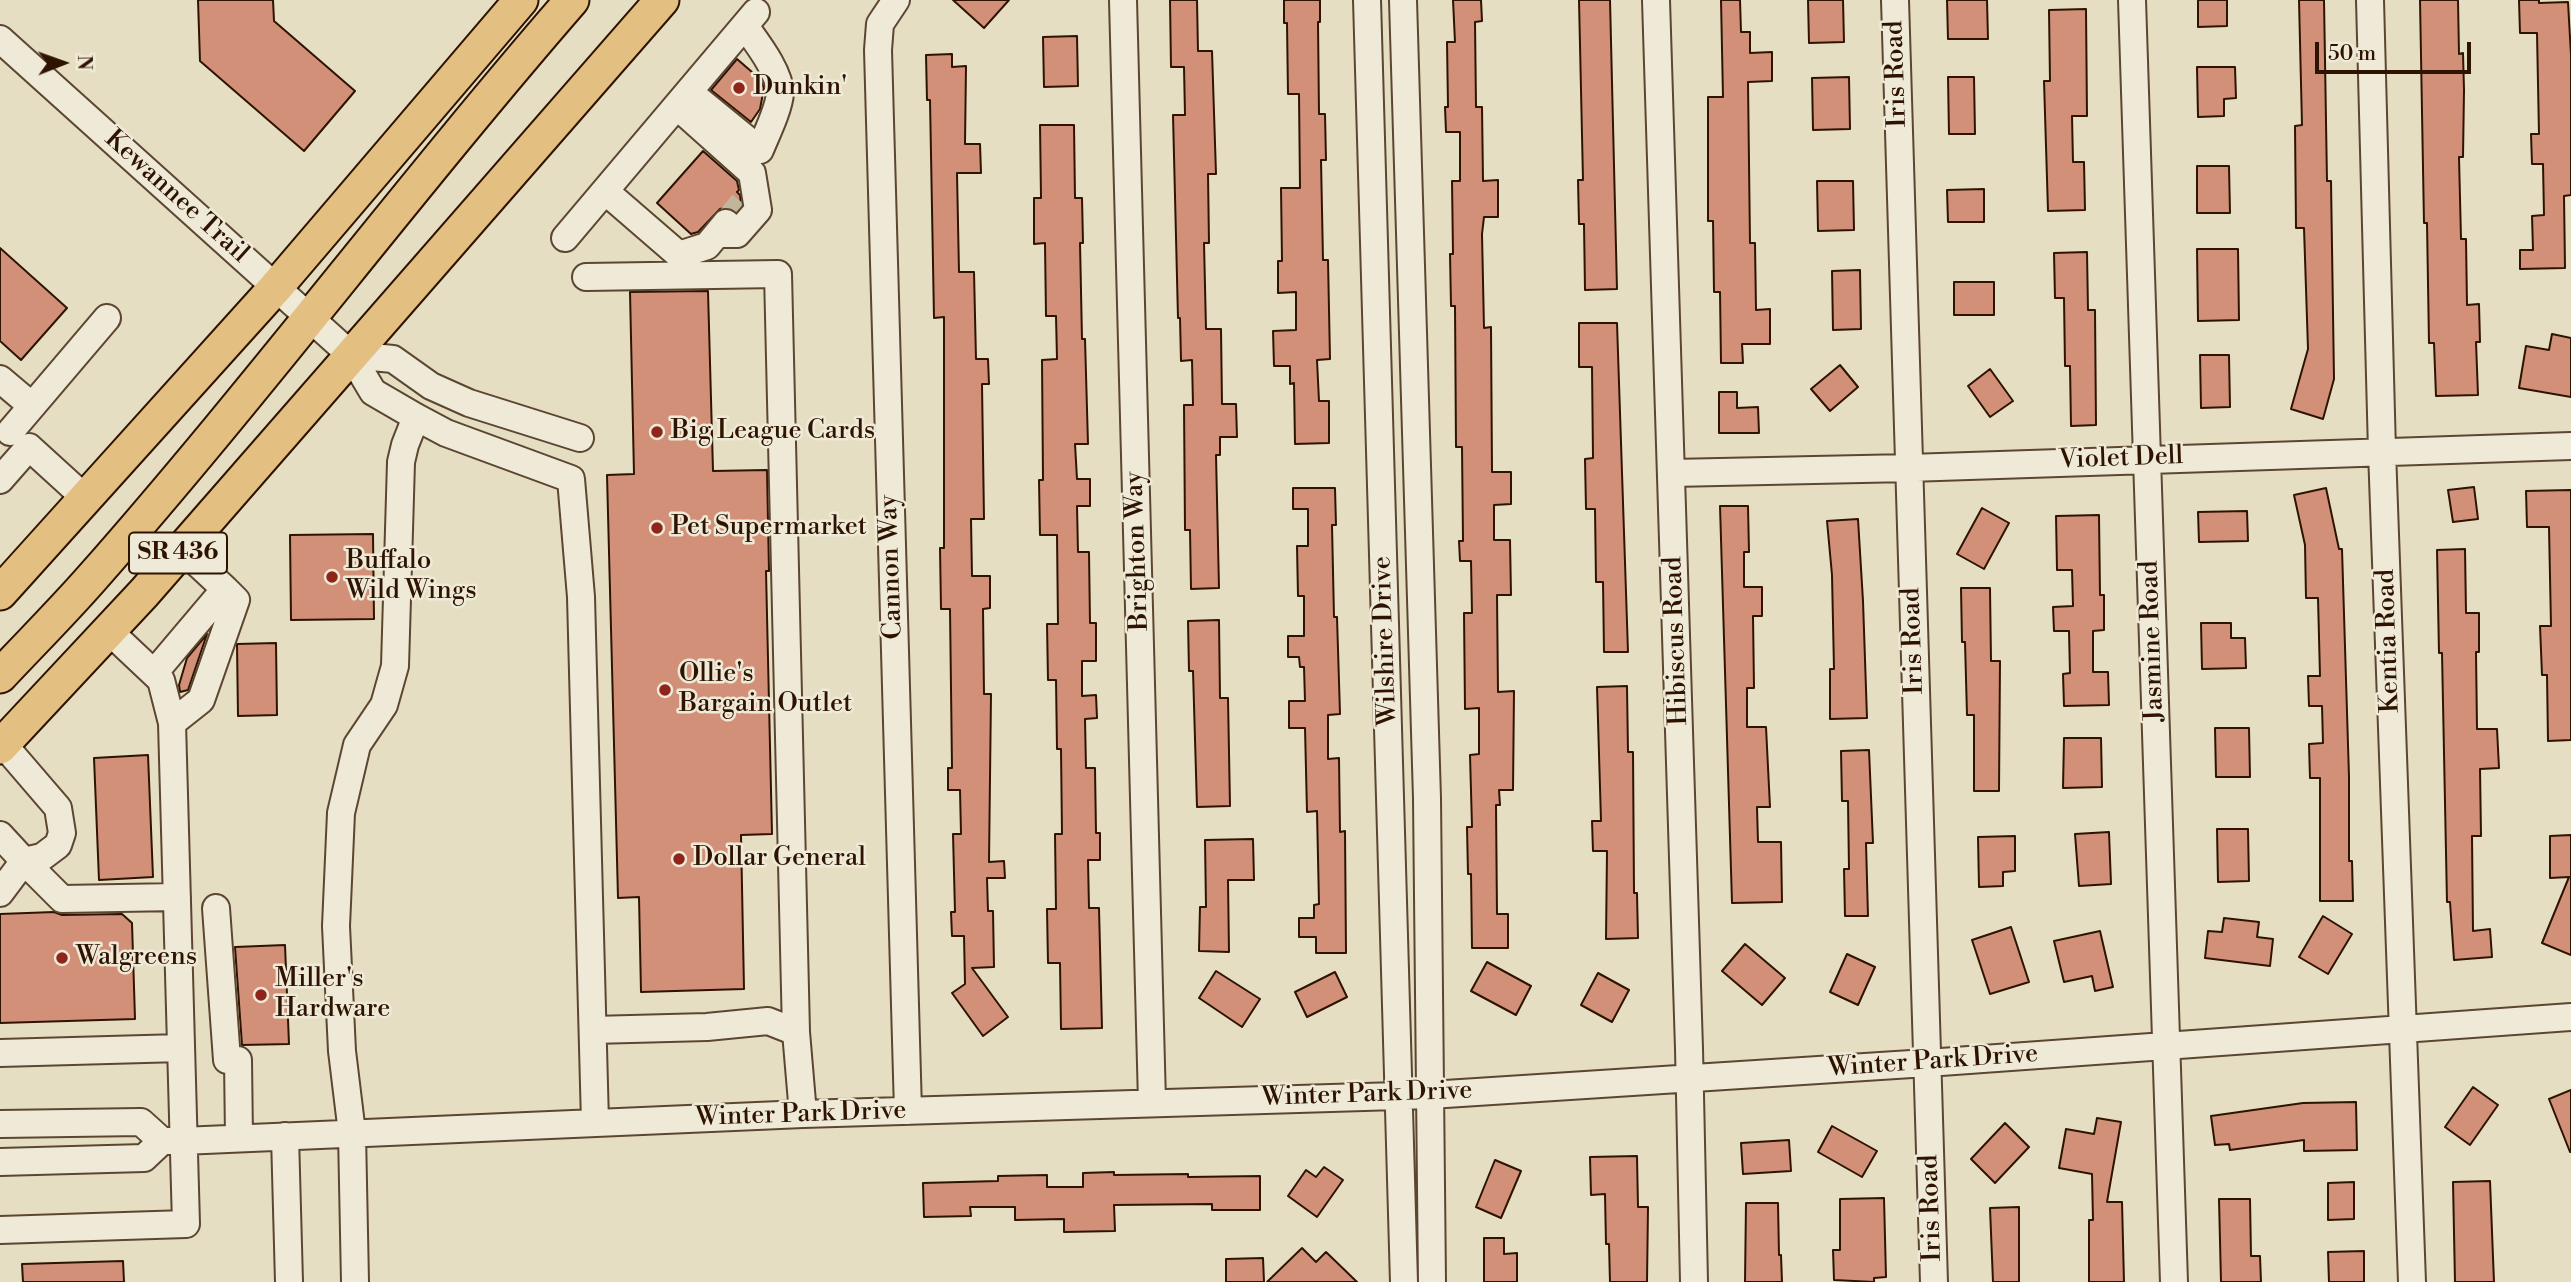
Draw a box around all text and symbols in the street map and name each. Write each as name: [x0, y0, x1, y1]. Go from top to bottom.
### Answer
street label: Iris Road: [1880, 20, 1914, 128]
north arrow: [28, 28, 98, 98]
scale bar: [2319, 28, 2475, 72]
text: 50 m: [2328, 41, 2376, 67]
text: N: [72, 55, 96, 70]
place label: Dunkin': [753, 72, 847, 104]
marker: Dunkin': [731, 80, 747, 96]
street label: Kewannee Trail: [97, 124, 255, 270]
place label: Big League Cards: [671, 416, 875, 448]
marker: Big League Cards: [649, 424, 665, 440]
street label: Violet Dell: [2058, 441, 2184, 477]
street label: Brighton Way: [1120, 471, 1156, 631]
street label: Cannon Way: [874, 494, 910, 640]
place label: Pet Supermarket: [671, 512, 867, 544]
marker: Pet Supermarket: [649, 520, 665, 536]
road number: SR 436: [129, 532, 227, 574]
place label: Buffalo Wild Wings: [346, 546, 477, 608]
street label: Wilshire Drive: [1367, 555, 1405, 727]
street label: Hibiscus Road: [1658, 556, 1696, 726]
street label: Jasmine Road: [2135, 560, 2171, 722]
street label: Kentia Road: [2371, 568, 2407, 714]
marker: Buffalo Wild Wings: [324, 569, 340, 585]
street label: Iris Road: [1897, 587, 1931, 695]
place label: Ollie's Bargain Outlet: [679, 659, 852, 720]
marker: Ollie's Bargain Outlet: [657, 682, 673, 698]
place label: Dollar General: [693, 843, 866, 875]
marker: Dollar General: [671, 851, 687, 867]
place label: Walgreens: [76, 942, 197, 974]
marker: Walgreens: [54, 950, 70, 966]
place label: Miller's Hardware: [275, 964, 390, 1026]
marker: Miller's Hardware: [253, 987, 269, 1003]
street label: Winter Park Drive: [1827, 1039, 2039, 1085]
street label: Winter Park Drive: [1261, 1076, 1473, 1114]
street label: Winter Park Drive: [695, 1096, 907, 1134]
street label: Iris Road: [1915, 1154, 1949, 1262]

